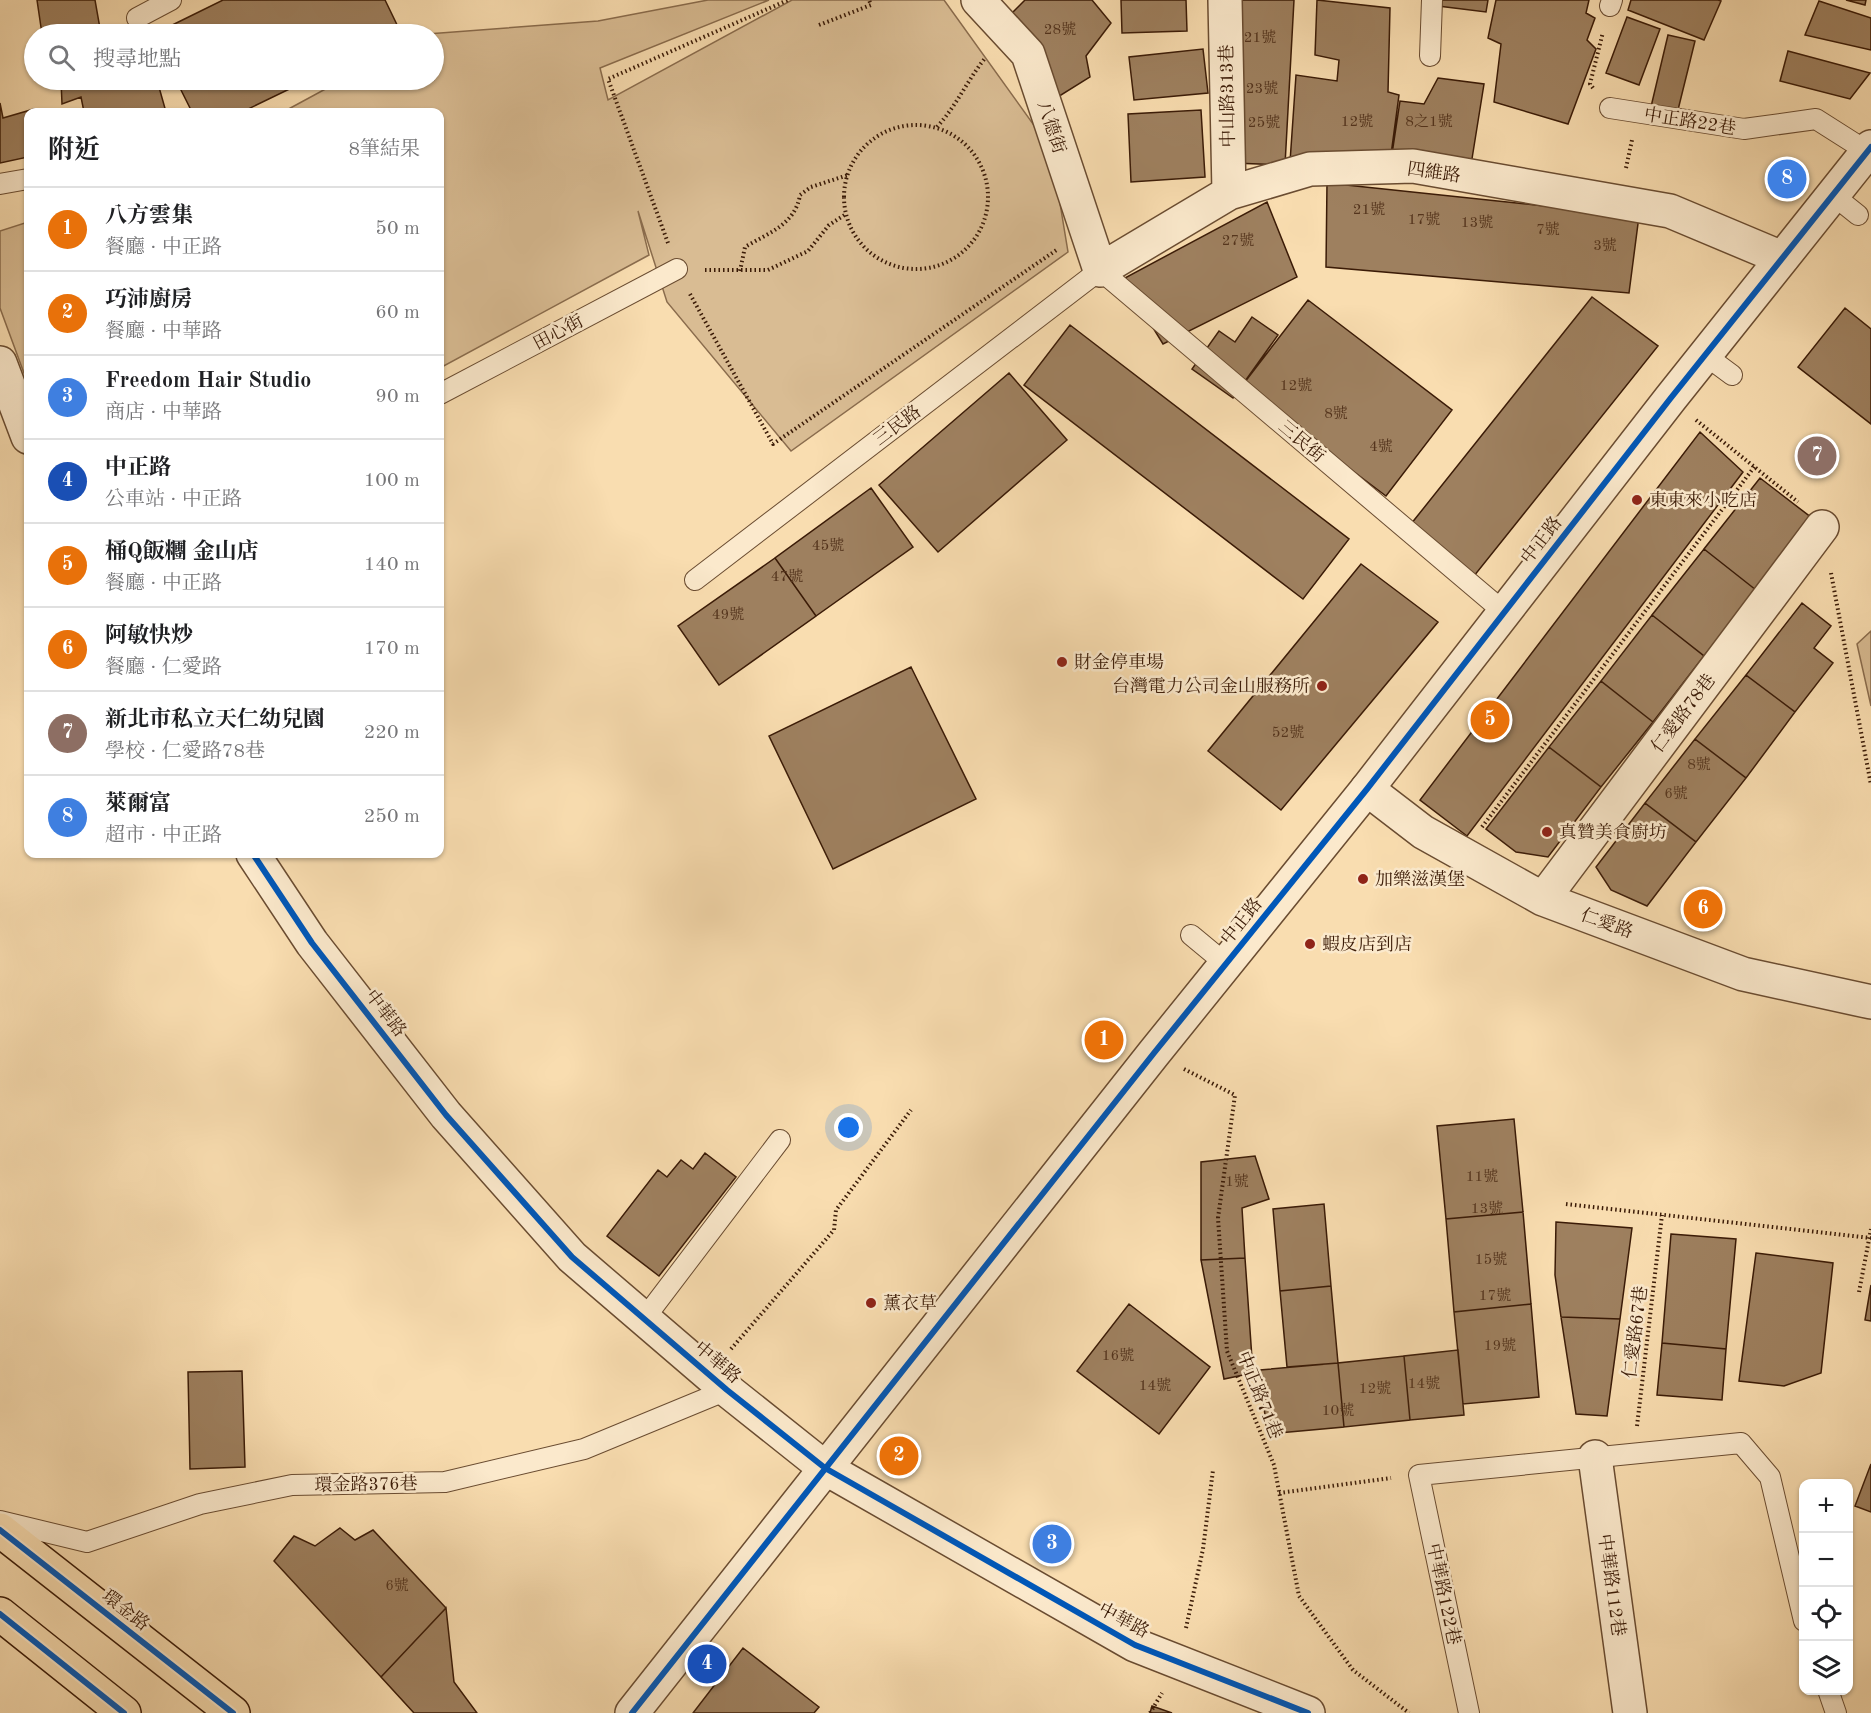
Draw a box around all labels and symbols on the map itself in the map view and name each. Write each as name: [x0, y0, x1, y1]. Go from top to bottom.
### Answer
house number: 28號: [1044, 21, 1076, 38]
house number: 21號: [1244, 29, 1276, 46]
street label: 中山路313巷: [1216, 44, 1238, 148]
house number: 23號: [1246, 80, 1278, 97]
street label: 八德街: [1034, 98, 1070, 156]
street label: 中正路22巷: [1643, 104, 1737, 138]
house number: 12號: [1341, 113, 1373, 130]
house number: 8之1號: [1405, 113, 1453, 130]
house number: 25號: [1248, 114, 1280, 131]
pin: 8: [1768, 156, 1806, 201]
street label: 四維路: [1406, 158, 1462, 186]
house number: 21號: [1353, 201, 1385, 218]
house number: 17號: [1408, 211, 1440, 228]
house number: 13號: [1461, 214, 1493, 231]
house number: 7號: [1536, 221, 1560, 238]
house number: 27號: [1222, 232, 1254, 249]
house number: 3號: [1593, 237, 1617, 254]
street label: 田心街: [530, 311, 587, 354]
house number: 12號: [1280, 377, 1312, 394]
street label: 三民路: [869, 401, 925, 449]
house number: 8號: [1324, 405, 1348, 422]
street label: 三民街: [1275, 417, 1328, 466]
pin: 7: [1798, 434, 1836, 478]
house number: 4號: [1369, 438, 1393, 455]
place label: 東東來小吃店: [1649, 490, 1757, 510]
marker: 東東來小吃店: [1630, 493, 1644, 507]
street label: 中正路: [1516, 513, 1566, 567]
house number: 45號: [812, 537, 844, 554]
house number: 47號: [771, 568, 803, 585]
house number: 49號: [712, 606, 744, 623]
place label: 財金停車場: [1074, 652, 1164, 672]
marker: 財金停車場: [1055, 655, 1069, 669]
street label: 仁愛路78巷: [1647, 670, 1719, 756]
place label: 台灣電力公司金山服務所: [1112, 676, 1310, 696]
marker: 台灣電力公司金山服務所: [1315, 679, 1329, 693]
pin: 5: [1470, 698, 1510, 742]
house number: 52號: [1272, 724, 1304, 741]
house number: 8號: [1687, 756, 1711, 773]
house number: 6號: [1664, 785, 1688, 802]
place label: 真贊美食廚坊: [1559, 822, 1667, 842]
marker: 真贊美食廚坊: [1540, 825, 1554, 839]
place label: 加樂滋漢堡: [1375, 869, 1465, 889]
marker: 加樂滋漢堡: [1356, 872, 1370, 886]
pin: 6: [1684, 886, 1722, 932]
street label: 中正路: [1216, 894, 1266, 948]
street label: 仁愛路: [1578, 904, 1636, 942]
place label: 蝦皮店到店: [1322, 934, 1412, 954]
marker: 蝦皮店到店: [1303, 937, 1317, 951]
street label: 中華路: [361, 986, 411, 1040]
pin: 1: [1084, 1018, 1124, 1062]
your location: [834, 1113, 863, 1142]
house number: 11號: [1466, 1168, 1498, 1185]
house number: 1號: [1225, 1173, 1249, 1190]
house number: 13號: [1471, 1200, 1503, 1217]
house number: 15號: [1475, 1251, 1507, 1268]
street label: 仁愛路67巷: [1619, 1285, 1651, 1379]
house number: 17號: [1479, 1287, 1511, 1304]
place label: 薰衣草: [883, 1293, 937, 1313]
marker: 薰衣草: [864, 1296, 878, 1310]
street label: 中華路: [691, 1337, 745, 1387]
house number: 19號: [1484, 1337, 1516, 1354]
house number: 16號: [1102, 1347, 1134, 1364]
street label: 中正路71巷: [1233, 1348, 1287, 1442]
house number: 14號: [1408, 1375, 1440, 1392]
house number: 14號: [1139, 1377, 1171, 1394]
house number: 12號: [1359, 1380, 1391, 1397]
house number: 10號: [1322, 1402, 1354, 1419]
pin: 2: [880, 1434, 918, 1478]
street label: 環金路376巷: [314, 1473, 418, 1495]
pin: 3: [1032, 1522, 1072, 1566]
street label: 中華路112巷: [1595, 1532, 1629, 1638]
street label: 中華路122巷: [1423, 1541, 1465, 1647]
house number: 6號: [385, 1577, 409, 1594]
street label: 環金路: [99, 1585, 153, 1635]
street label: 中華路: [1095, 1598, 1153, 1642]
pin: 4: [688, 1642, 726, 1686]

